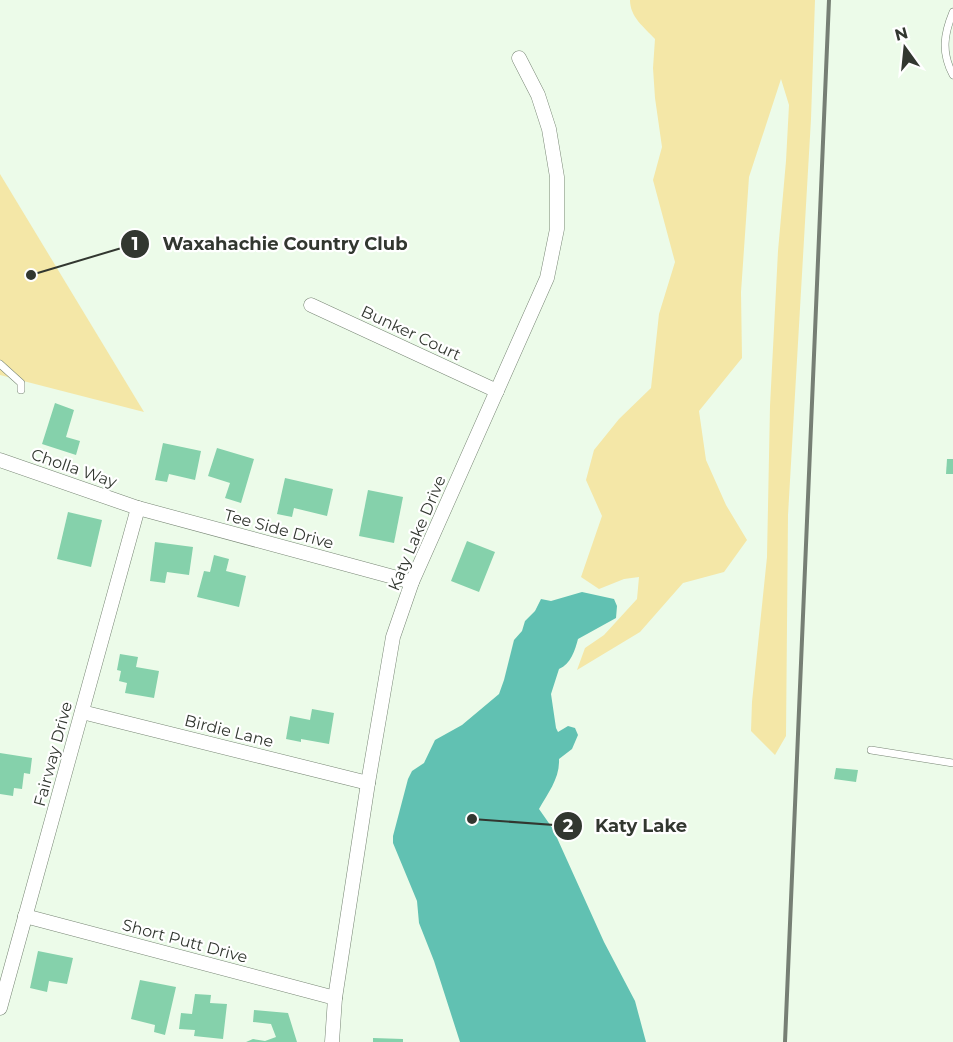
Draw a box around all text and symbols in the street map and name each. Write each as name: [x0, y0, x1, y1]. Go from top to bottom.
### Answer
north arrow: [875, 18, 935, 78]
text: N: [893, 23, 910, 45]
callout: Waxahachie Country Club: [120, 226, 420, 262]
text: 1: [131, 233, 139, 255]
text: Waxahachie Country Club: [162, 233, 408, 255]
street label: Bunker Court: [358, 302, 464, 365]
street label: Cholla Way: [29, 445, 120, 492]
street label: Katy Lake Drive: [384, 473, 450, 593]
street label: Tee Side Drive: [222, 505, 336, 553]
street label: Fairway Drive: [30, 699, 76, 809]
street label: Birdie Lane: [183, 711, 275, 751]
callout: Katy Lake: [553, 808, 700, 844]
text: 2: [563, 815, 574, 837]
text: Katy Lake: [595, 815, 687, 837]
street label: Short Putt Drive: [120, 915, 250, 967]

